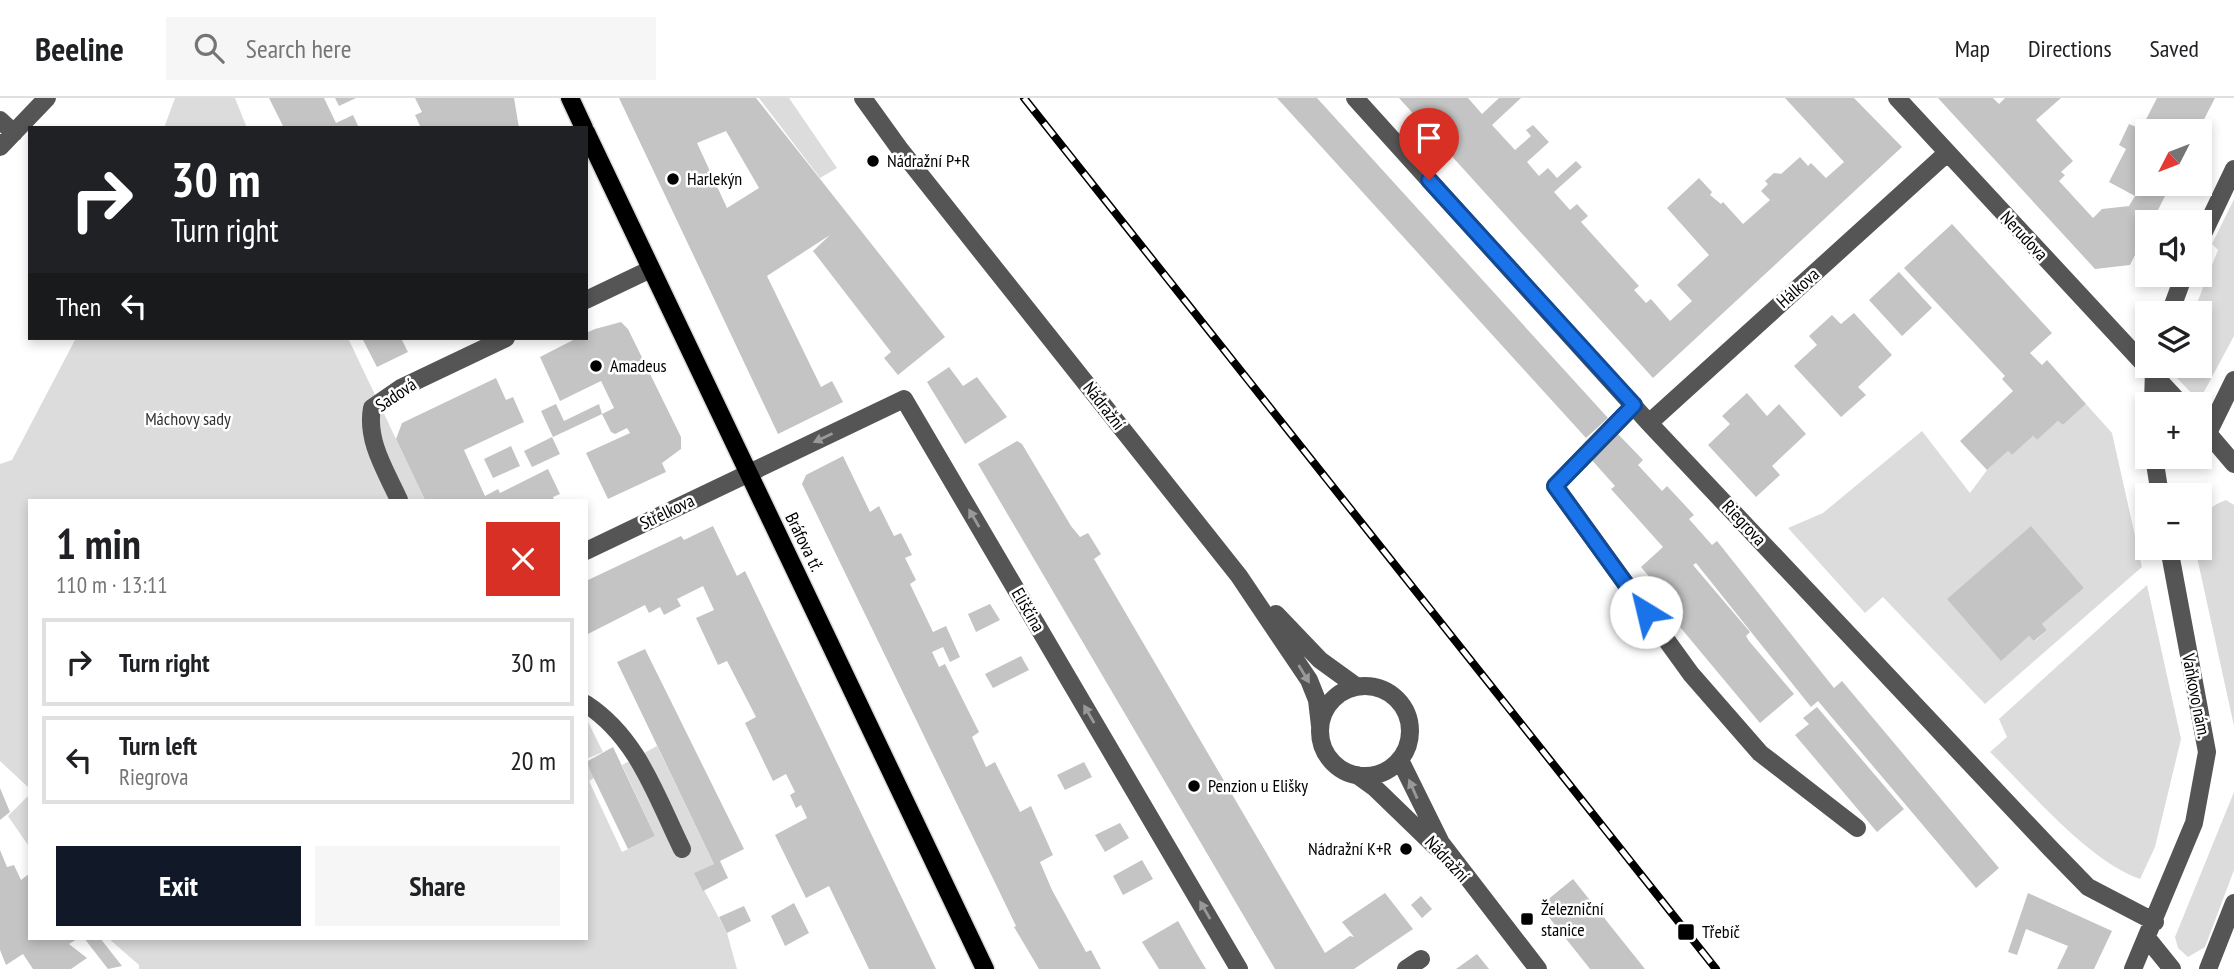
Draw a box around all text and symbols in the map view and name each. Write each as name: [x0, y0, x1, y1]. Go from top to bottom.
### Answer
search box: [166, 17, 656, 80]
text: Beeline: [35, 27, 124, 70]
icon: search: [190, 29, 228, 67]
text: Search here: [246, 32, 351, 65]
text: Map: [1955, 33, 1990, 64]
text: Directions: [2028, 33, 2112, 64]
text: Saved: [2150, 33, 2199, 64]
pin: [1399, 108, 1459, 180]
icon: arrive: [1410, 119, 1448, 157]
north arrow: [2135, 119, 2212, 196]
map controls: [2135, 119, 2212, 560]
text: 30 m: [171, 147, 260, 211]
place label: Nádražní P+R: [887, 149, 971, 172]
marker: Nádražní P+R: [865, 153, 881, 169]
icon: right: [56, 154, 147, 245]
place label: Harlekýn: [687, 167, 742, 190]
marker: Harlekýn: [665, 171, 681, 187]
street label: Nerudova: [1996, 206, 2053, 265]
text: Turn right: [171, 209, 279, 251]
button: sound: [2135, 210, 2212, 287]
street label: Hálkova: [1772, 262, 1824, 313]
icon: left: [115, 287, 153, 325]
text: Then: [56, 290, 101, 323]
button: layers: [2135, 301, 2212, 378]
place label: Amadeus: [610, 354, 667, 377]
marker: Amadeus: [588, 358, 604, 374]
street label: Sadová: [371, 373, 421, 417]
street label: Nádražní: [1078, 377, 1130, 435]
button: +: [2135, 392, 2212, 469]
park label: Máchovy sady: [145, 407, 231, 430]
one-way arrow: [813, 432, 833, 443]
button: −: [2135, 483, 2212, 560]
street label: Střelkova: [636, 489, 698, 535]
street label: Riegrova: [1717, 495, 1771, 550]
street label: Bráfova tř.: [780, 508, 829, 575]
one-way arrow: [968, 508, 980, 528]
text: 1 min: [56, 516, 141, 571]
button: close: [486, 522, 560, 596]
text: 110 m · 13:11: [56, 570, 168, 599]
position arrow: [1609, 575, 1683, 649]
street label: Eliščina: [1007, 584, 1050, 636]
icon: right: [60, 643, 98, 681]
text: Turn right: [119, 646, 210, 679]
text: 30 m: [510, 646, 556, 679]
street label: Vaňkovo nám.: [2177, 651, 2216, 740]
one-way arrow: [1298, 664, 1311, 683]
one-way arrow: [1083, 705, 1096, 724]
text: Turn left: [119, 729, 197, 762]
icon: left: [60, 741, 98, 779]
text: 20 m: [510, 744, 556, 777]
text: Riegrova: [119, 762, 188, 791]
place label: Penzion u Elišky: [1208, 774, 1308, 797]
marker: Penzion u Elišky: [1186, 778, 1202, 794]
one-way arrow: [1407, 778, 1418, 799]
street label: Nádražní: [1420, 831, 1475, 887]
place label: Nádražní K+R: [1308, 837, 1392, 860]
marker: Nádražní K+R: [1398, 841, 1414, 857]
button: Exit: [56, 846, 301, 926]
button: Share: [315, 846, 560, 926]
place label: Železniční stanice: [1541, 897, 1604, 941]
one-way arrow: [1198, 901, 1211, 920]
marker: Železniční stanice: [1519, 911, 1535, 927]
place label: Třebíč: [1702, 920, 1741, 943]
marker: Třebíč: [1676, 922, 1696, 942]

